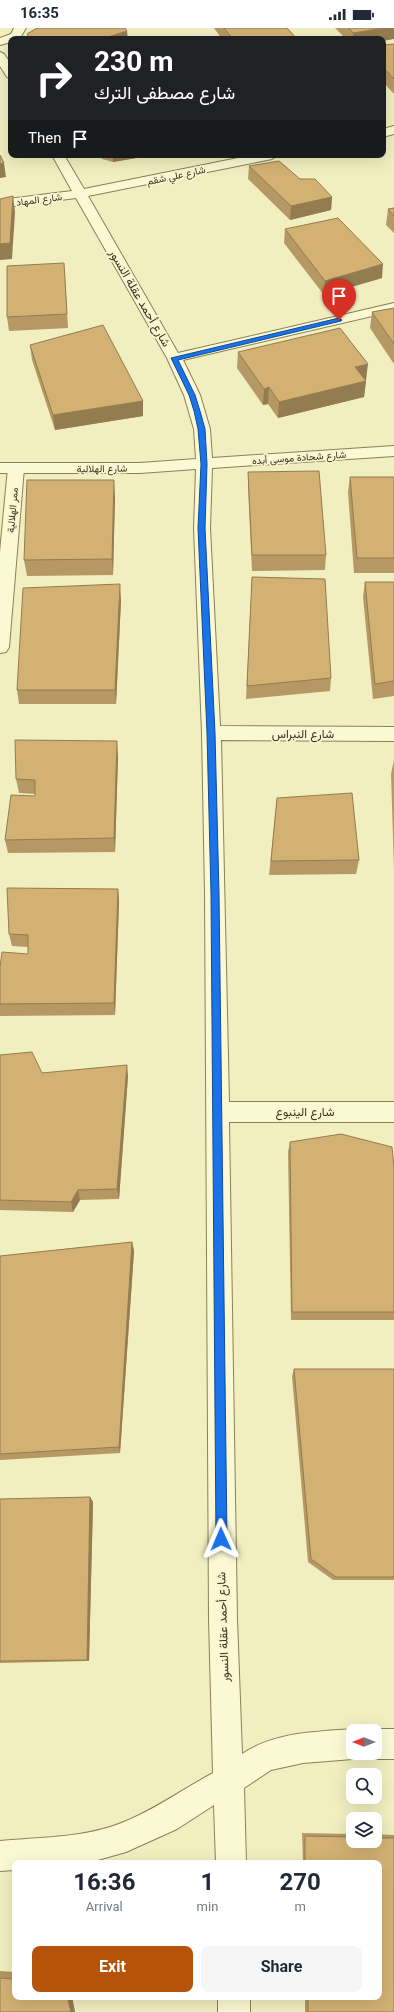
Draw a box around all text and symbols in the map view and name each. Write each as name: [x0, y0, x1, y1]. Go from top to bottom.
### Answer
text: 16:35: [20, 3, 59, 26]
text: 230 m: [94, 42, 174, 86]
icon: right: [28, 52, 80, 104]
text: شارع مصطفى الترك: [94, 81, 235, 109]
text: Then: [28, 128, 61, 151]
icon: arrive: [69, 128, 91, 150]
street label: شارع علي شقم: [146, 163, 207, 190]
street label: شارع المهاد: [15, 190, 63, 211]
street label: شارع أحمد عقلة النسور: [103, 245, 174, 351]
pin: [322, 279, 356, 320]
icon: arrive: [328, 285, 350, 307]
street label: شارع شحادة موسى أبده: [252, 448, 347, 469]
street label: شارع الهلالية: [77, 462, 128, 477]
street label: ممر الهلالية: [4, 487, 23, 533]
street label: شارع النبراس: [272, 726, 334, 744]
street label: شارع الينبوع: [276, 1104, 334, 1122]
position arrow: [200, 1518, 242, 1560]
street label: شارع أحمد عقلة النسور: [213, 1572, 235, 1683]
north arrow: [346, 1724, 382, 1760]
map controls: [346, 1724, 382, 1848]
button: search: [346, 1768, 382, 1804]
button: layers: [346, 1812, 382, 1848]
text: 16:36: [73, 1865, 135, 1903]
text: 1: [201, 1865, 214, 1903]
text: 270: [280, 1865, 321, 1903]
text: Arrival: [86, 1898, 123, 1918]
text: min: [197, 1898, 218, 1918]
text: m: [294, 1898, 306, 1918]
button: Exit: [32, 1946, 193, 1992]
button: Share: [201, 1946, 362, 1992]

